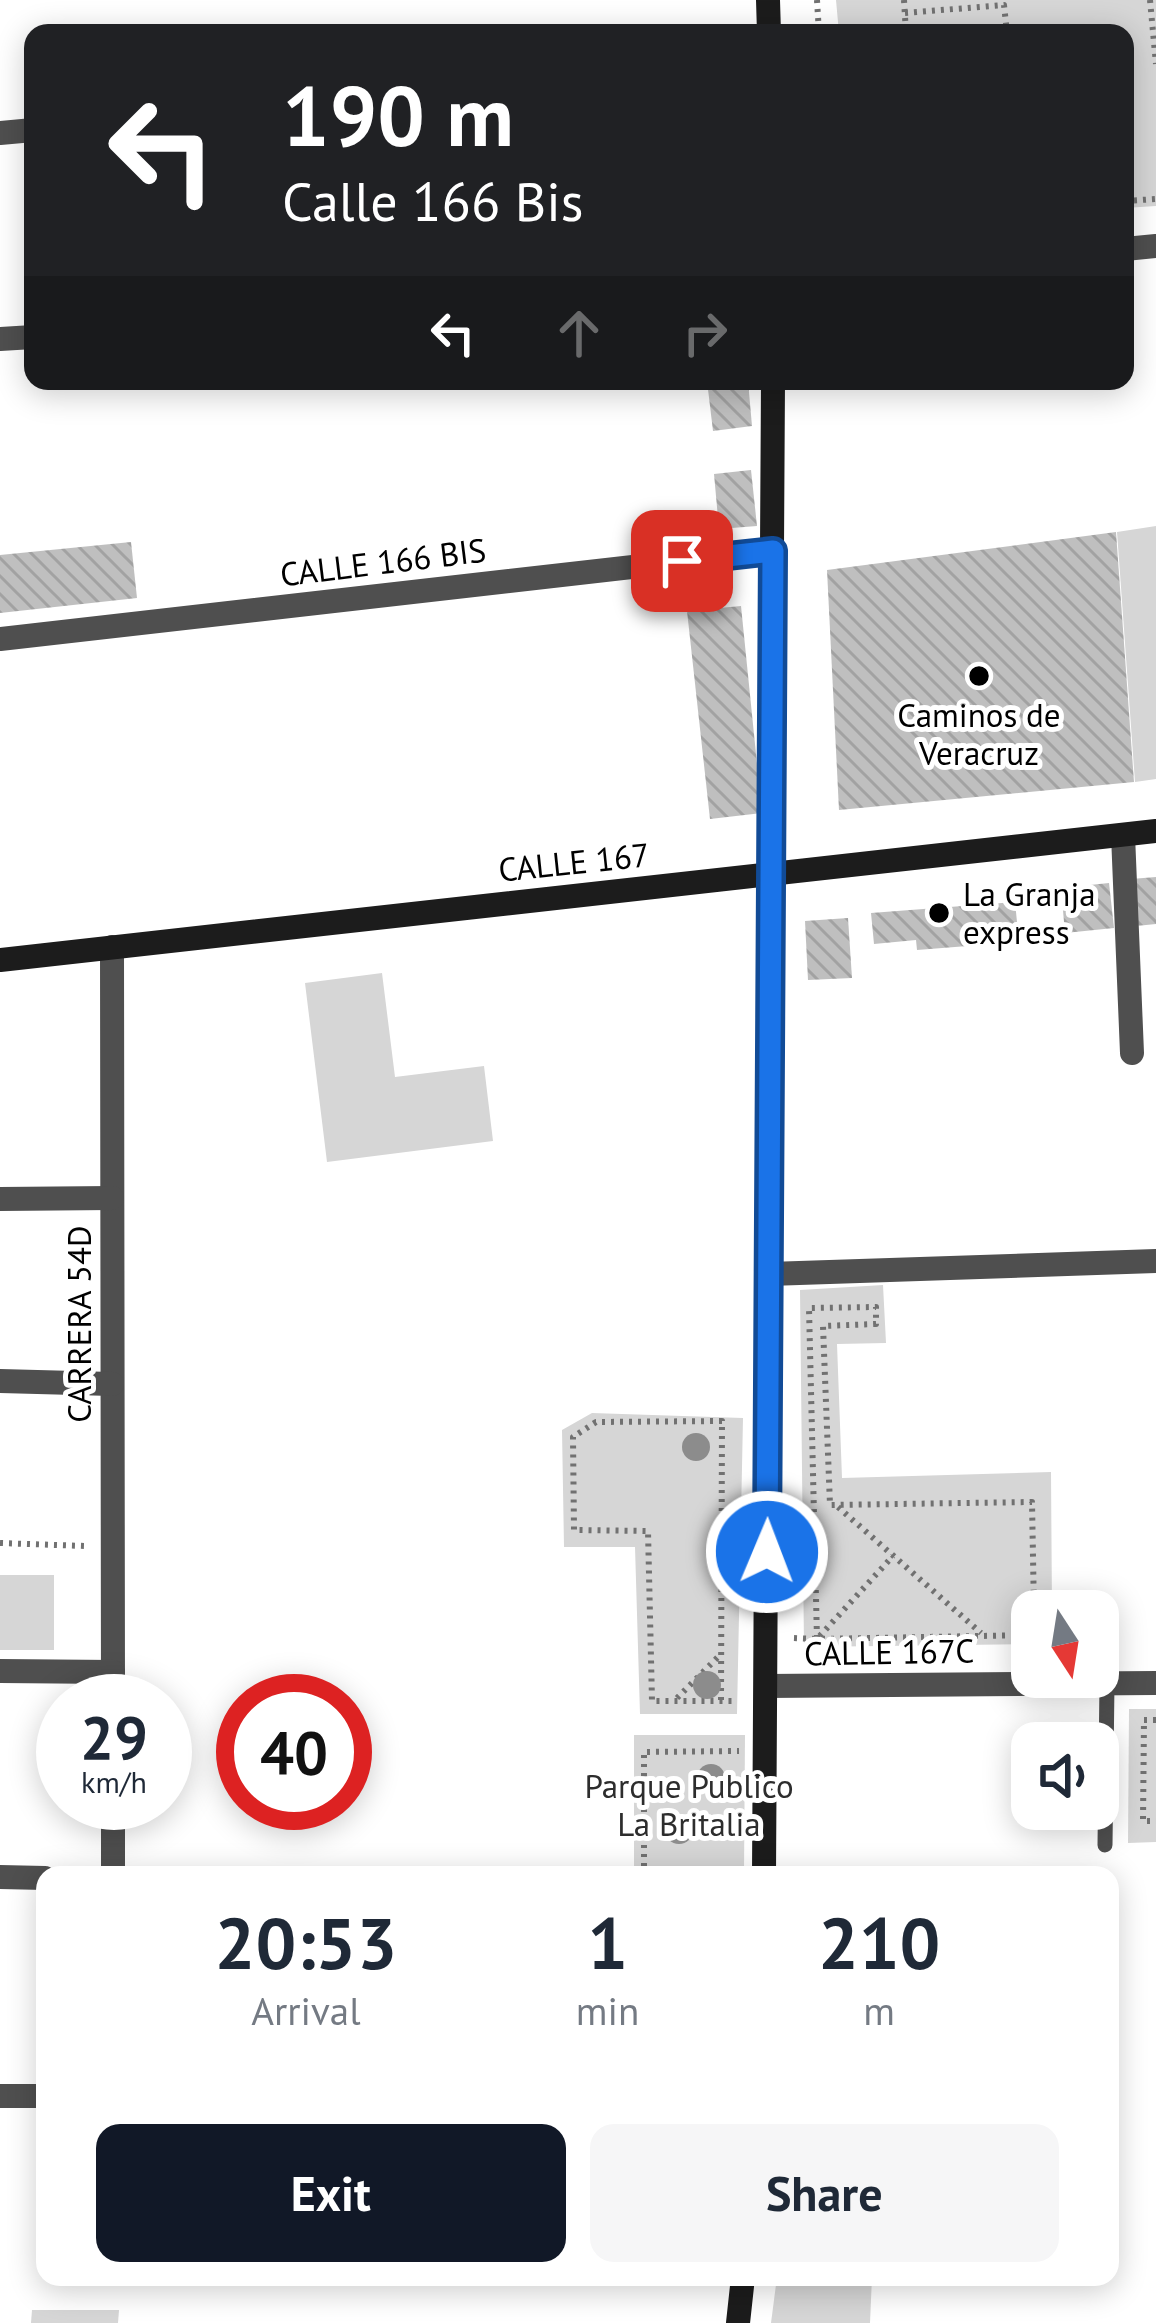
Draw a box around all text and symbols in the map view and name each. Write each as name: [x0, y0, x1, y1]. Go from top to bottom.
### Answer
text: 190 m: [282, 60, 514, 169]
icon: left: [84, 72, 240, 228]
text: Calle 166 Bis: [282, 166, 584, 236]
icon: left: [420, 300, 486, 366]
icon: ahead: [546, 300, 612, 366]
icon: right: [672, 300, 738, 366]
pin: [631, 510, 733, 612]
street label: CALLE 166 BIS: [278, 528, 488, 595]
icon: arrive: [649, 528, 715, 594]
marker: Caminos de Veracruz: [966, 663, 992, 689]
place label: Caminos de Veracruz: [897, 693, 1061, 774]
street label: CALLE 167: [496, 832, 652, 891]
place label: La Granja express: [963, 872, 1096, 953]
marker: La Granja express: [926, 900, 952, 926]
street label: CARRERA 54D: [57, 1225, 100, 1423]
position arrow: [704, 1489, 830, 1615]
north arrow: [1011, 1590, 1119, 1698]
map controls: [1011, 1590, 1119, 1830]
street label: CALLE 167C: [804, 1629, 974, 1674]
speed limit sign: 40: [216, 1674, 372, 1830]
text: 29: [80, 1698, 148, 1776]
button: sound: [1011, 1722, 1119, 1830]
text: km/h: [81, 1762, 147, 1801]
park label: Parque Publico La Britalia: [584, 1764, 794, 1845]
text: 20:53: [215, 1896, 397, 1989]
text: 1: [587, 1896, 628, 1989]
text: 210: [818, 1896, 940, 1989]
text: Arrival: [251, 1985, 361, 2036]
text: min: [576, 1985, 639, 2036]
text: m: [863, 1985, 895, 2036]
button: Exit: [96, 2124, 566, 2262]
button: Share: [590, 2124, 1059, 2262]

